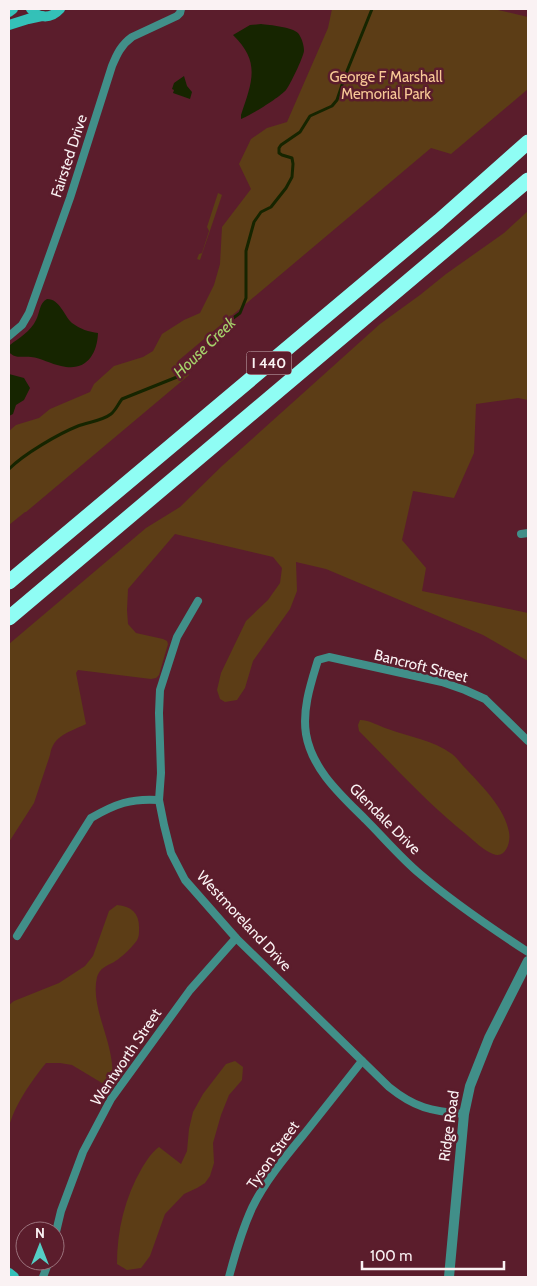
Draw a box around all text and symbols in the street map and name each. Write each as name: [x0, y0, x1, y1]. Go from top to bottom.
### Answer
park label: George F Marshall Memorial Park: [330, 68, 443, 103]
street label: Fairsted Drive: [47, 112, 91, 200]
water label: House Creek: [169, 312, 240, 382]
road number: I 440: [246, 352, 292, 374]
street label: Bancroft Street: [372, 646, 470, 686]
street label: Glendale Drive: [346, 780, 425, 859]
street label: Westmoreland Drive: [193, 867, 295, 975]
street label: Wentworth Street: [87, 1005, 165, 1109]
street label: Ridge Road: [435, 1089, 463, 1163]
street label: Tyson Street: [243, 1117, 303, 1193]
north arrow: [15, 1221, 65, 1271]
text: N: [35, 1224, 45, 1242]
scale bar: [362, 1238, 504, 1270]
text: 100 m: [370, 1247, 412, 1265]

